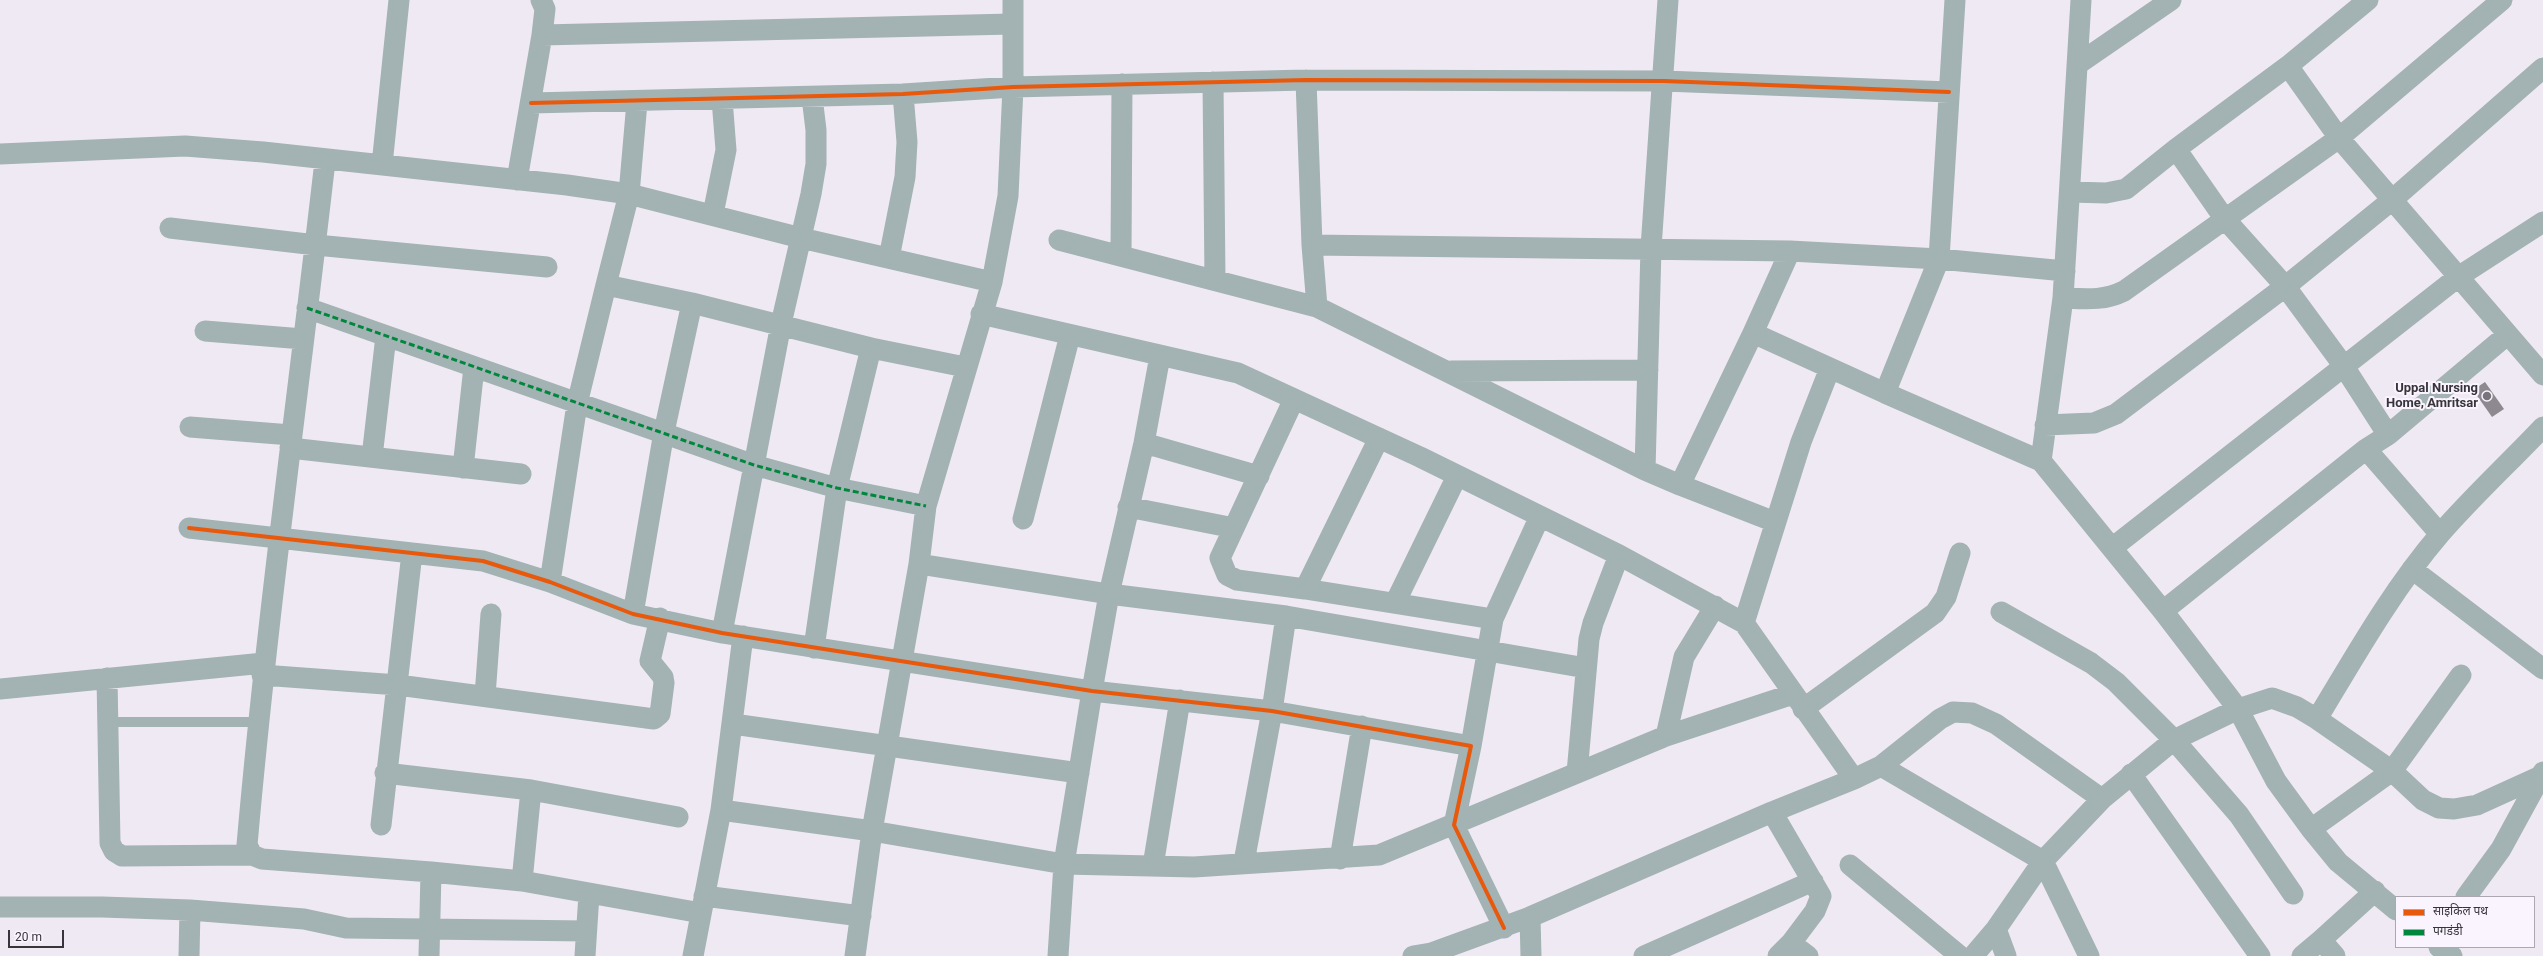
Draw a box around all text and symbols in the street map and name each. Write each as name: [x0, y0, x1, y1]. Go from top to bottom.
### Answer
place label: Uppal Nursing Home, Amritsar: [2386, 381, 2478, 412]
marker: Uppal Nursing Home, Amritsar: [2481, 390, 2493, 402]
legend: [2395, 896, 2535, 948]
text: साइकिल पथ: [2433, 904, 2488, 918]
scale bar: [10, 922, 66, 948]
text: पगडंडी: [2433, 924, 2463, 938]
text: 20 m: [15, 930, 42, 944]

